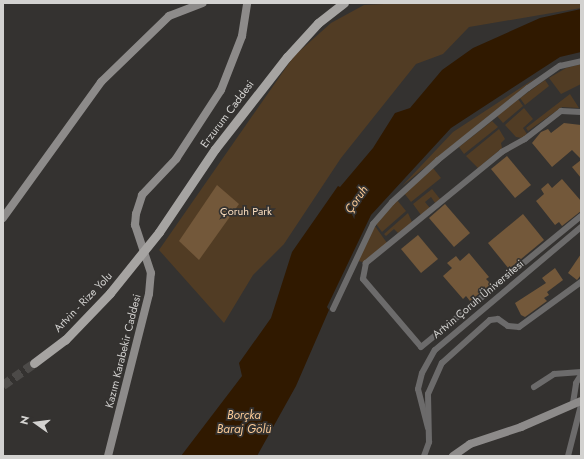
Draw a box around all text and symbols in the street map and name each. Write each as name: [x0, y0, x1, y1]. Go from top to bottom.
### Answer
street label: Erzurum Caddesi: [197, 78, 257, 150]
water label: Çoruh: [342, 183, 372, 217]
park label: Çoruh Park: [220, 204, 272, 218]
street label: Artvin Çoruh Üniversitesi: [430, 257, 526, 341]
street label: Artvin - Rize Yolu: [51, 269, 115, 335]
street label: Kazım Karabekir Caddesi: [102, 293, 144, 409]
north arrow: [16, 403, 56, 443]
water label: Borçka Baraj Gölü: [217, 409, 271, 437]
text: N: [16, 414, 33, 426]

